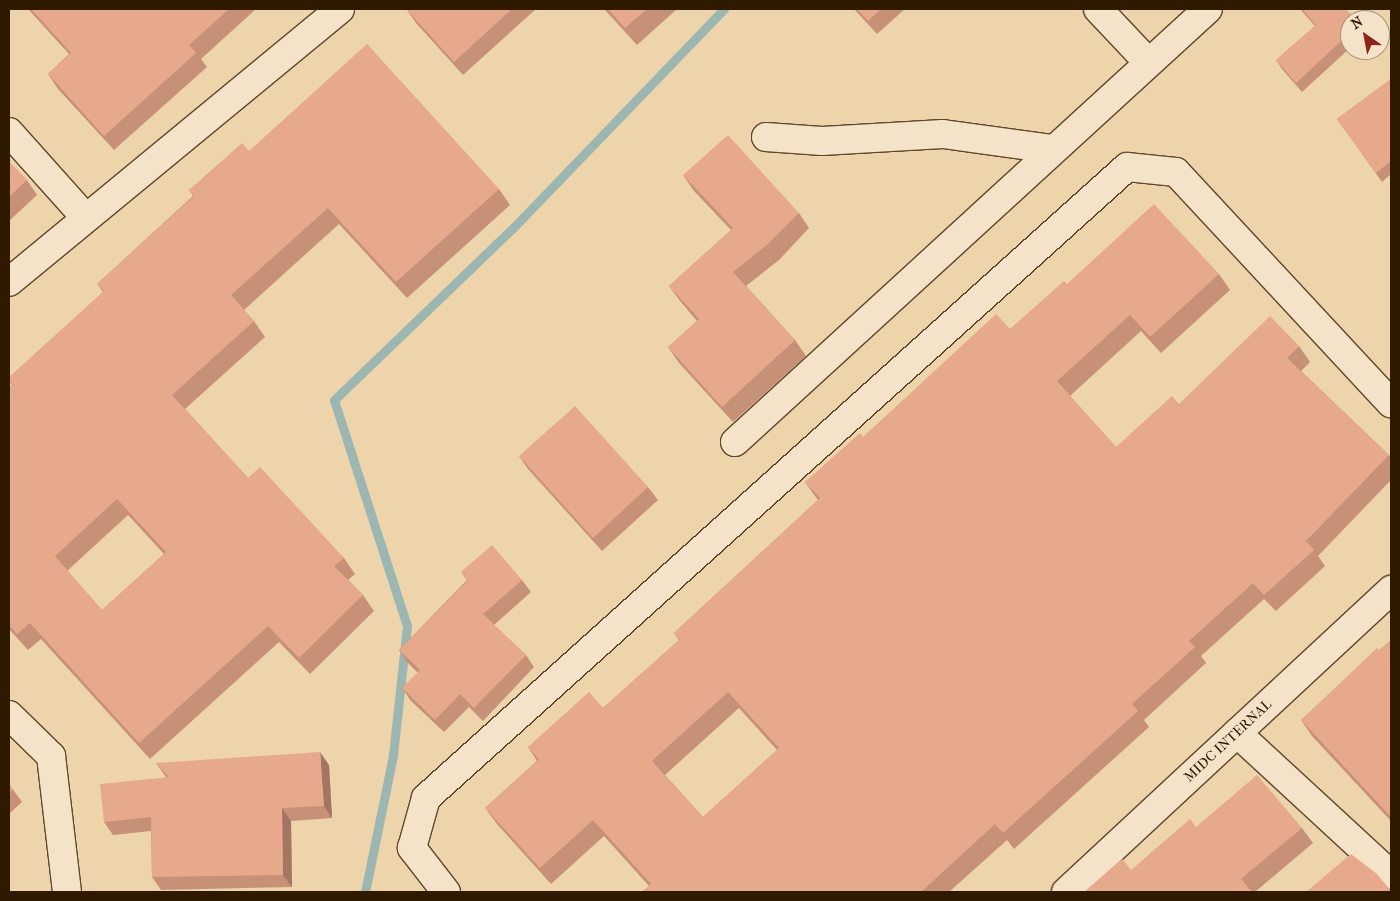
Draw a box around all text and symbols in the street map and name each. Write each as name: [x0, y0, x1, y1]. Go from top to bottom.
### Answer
north arrow: [1340, 10, 1390, 60]
text: N: [1348, 13, 1366, 33]
street label: MIDC INTERNAL: [1181, 696, 1275, 786]

